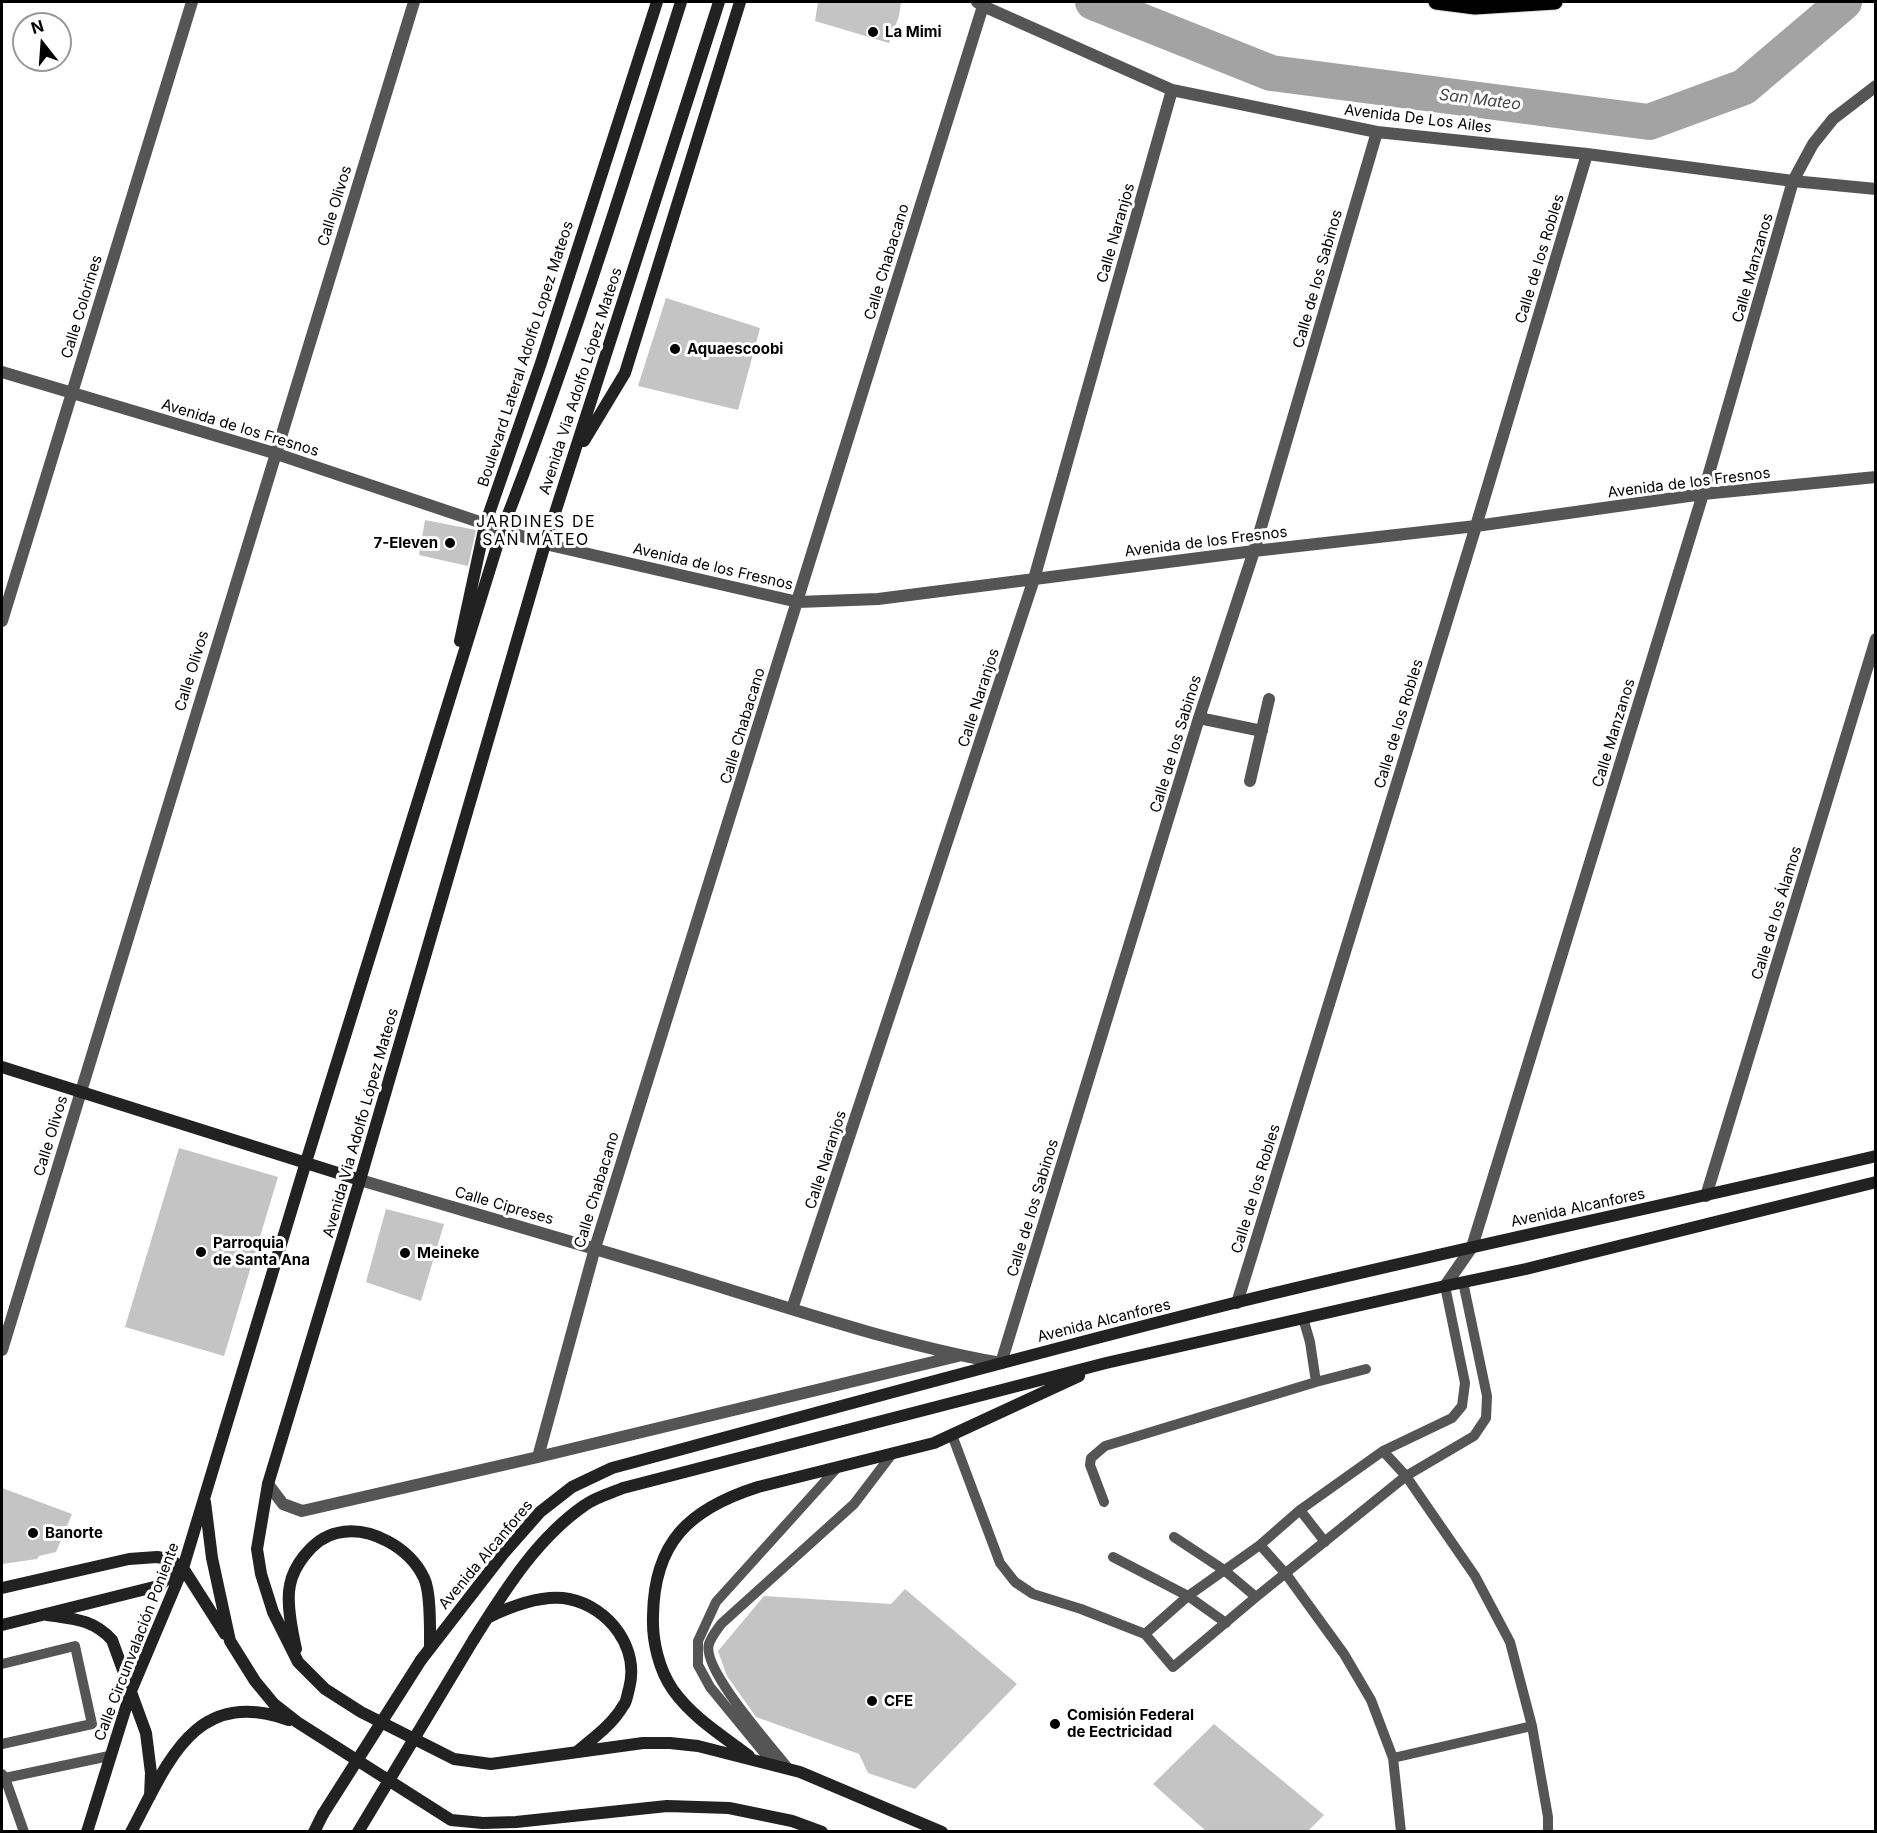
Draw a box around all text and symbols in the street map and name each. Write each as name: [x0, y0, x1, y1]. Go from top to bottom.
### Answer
north arrow: [12, 12, 72, 72]
text: N: [29, 15, 46, 38]
place label: La Mimi: [885, 23, 942, 41]
marker: La Mimi: [866, 25, 880, 39]
water label: San Mateo: [1438, 85, 1522, 115]
street label: Avenida De Los Ailes: [1343, 101, 1493, 137]
street label: Calle Olivos: [314, 163, 356, 249]
street label: Calle Naranjos: [1093, 181, 1139, 285]
street label: Calle de los Robles: [1512, 192, 1568, 326]
street label: Calle Chabacano: [861, 202, 913, 322]
street label: Calle de los Sabinos: [1290, 208, 1346, 350]
street label: Calle Manzanos: [1729, 211, 1777, 325]
street label: Boulevard Lateral Adolfo Lopez Mateos: [474, 219, 578, 489]
street label: Calle Colorines: [58, 253, 106, 361]
street label: Avenida Via Adolfo López Mateos: [536, 265, 626, 497]
place label: Aquaescoobi: [687, 340, 783, 358]
marker: Aquaescoobi: [668, 342, 682, 356]
street label: Avenida de los Fresnos: [159, 395, 321, 461]
street label: Avenida de los Fresnos: [1607, 464, 1771, 502]
district label: JARDINES DE SAN MATEO: [476, 512, 596, 550]
street label: Avenida de los Fresnos: [1124, 523, 1288, 561]
place label: 7-Eleven: [373, 534, 438, 552]
marker: 7-Eleven: [443, 536, 457, 550]
street label: Avenida de los Fresnos: [631, 540, 795, 594]
street label: Calle Olivos: [171, 628, 213, 714]
street label: Calle Naranjos: [955, 646, 1003, 750]
street label: Calle de los Robles: [1371, 657, 1427, 791]
street label: Calle Chabacano: [717, 666, 769, 786]
street label: Calle de los Sabinos: [1146, 673, 1206, 815]
street label: Calle Manzanos: [1589, 676, 1639, 790]
street label: Calle de los Álamos: [1748, 844, 1806, 982]
street label: Avenida Via Adolfo López Mateos: [320, 1006, 402, 1240]
street label: Calle Olivos: [30, 1093, 72, 1179]
street label: Calle Naranjos: [802, 1108, 850, 1212]
street label: Calle de los Robles: [1228, 1122, 1284, 1256]
street label: Calle Chabacano: [571, 1130, 623, 1250]
street label: Calle de los Sabinos: [1003, 1137, 1063, 1279]
street label: Calle Cipreses: [452, 1183, 556, 1229]
street label: Avenida Alcanfores: [1509, 1185, 1647, 1231]
place label: Parroquia de Santa Ana: [213, 1234, 310, 1269]
place label: Meineke: [417, 1244, 480, 1262]
marker: Parroquia de Santa Ana: [194, 1245, 208, 1259]
marker: Meineke: [398, 1246, 412, 1260]
street label: Avenida Alcanfores: [1036, 1296, 1172, 1346]
street label: Avenida Alcanfores: [435, 1497, 537, 1613]
place label: Banorte: [45, 1524, 103, 1542]
marker: Banorte: [26, 1526, 40, 1540]
street label: Calle Circunvalación Poniente: [91, 1540, 183, 1744]
place label: CFE: [884, 1692, 913, 1710]
marker: CFE: [865, 1694, 879, 1708]
place label: Comisión Federal de Eectricidad: [1067, 1706, 1194, 1741]
marker: Comisión Federal de Eectricidad: [1048, 1717, 1062, 1731]

